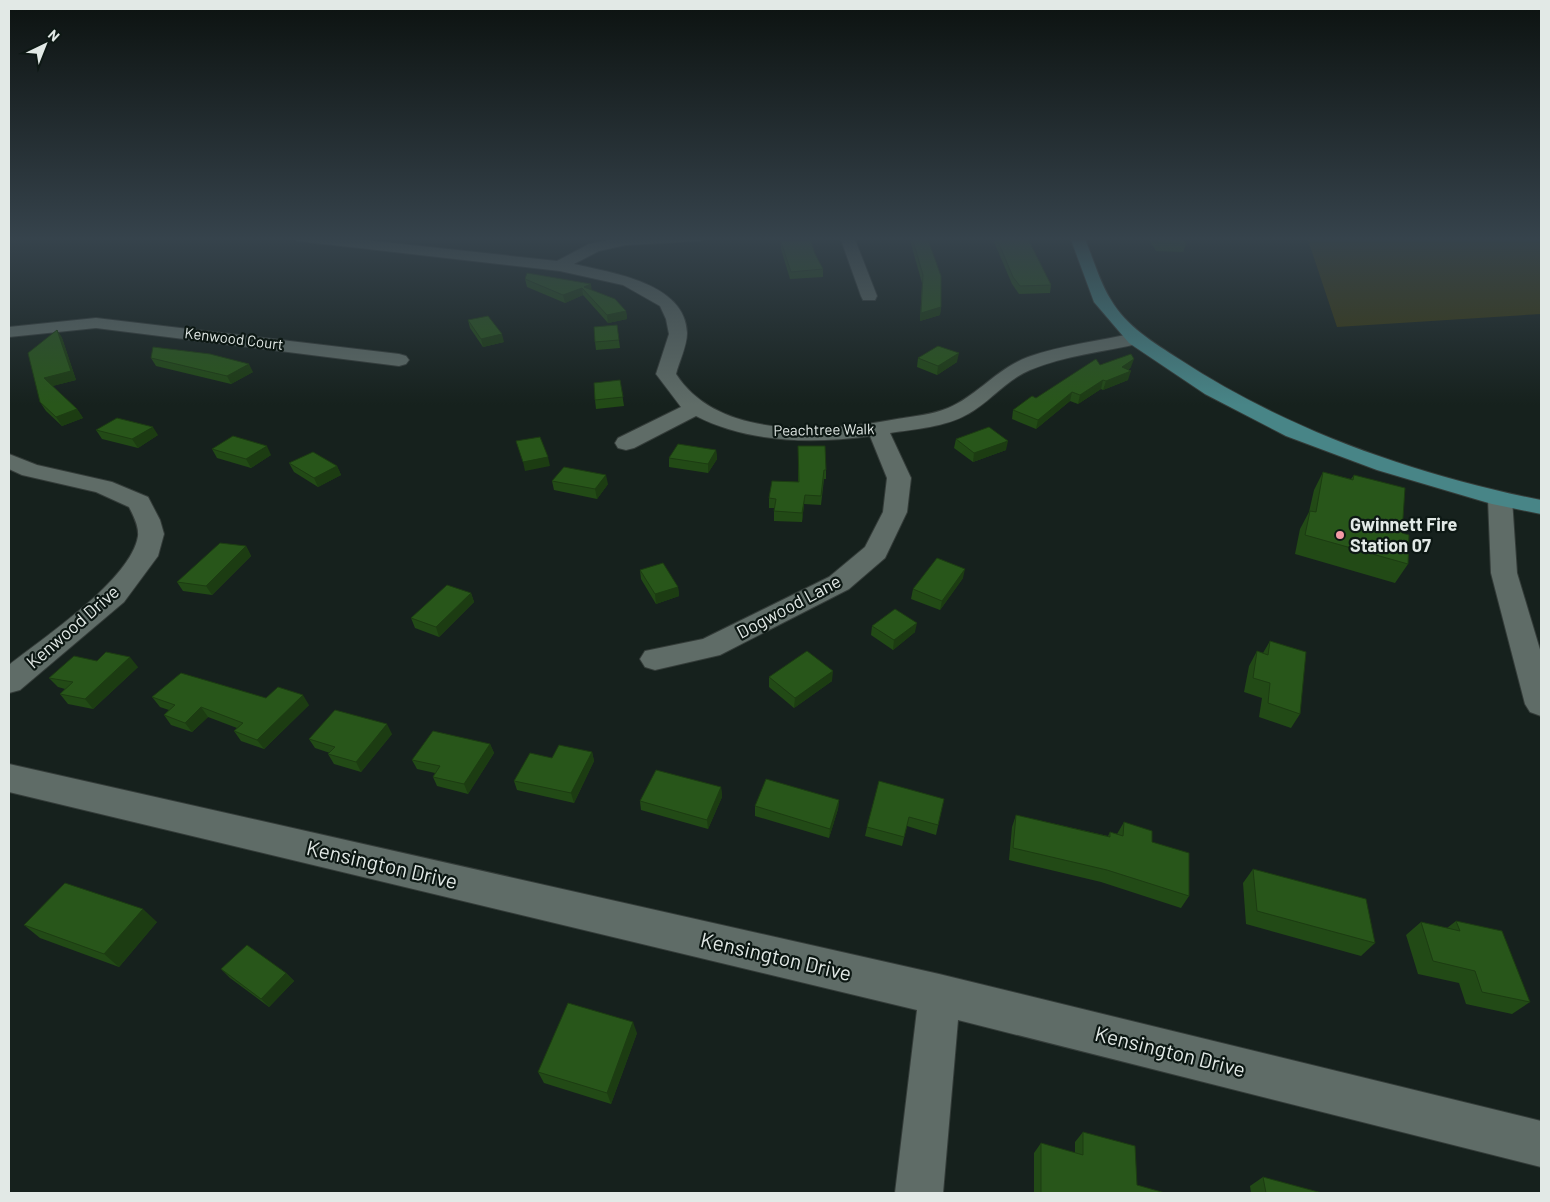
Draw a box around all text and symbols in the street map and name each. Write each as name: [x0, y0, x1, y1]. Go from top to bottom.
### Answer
north arrow: [20, 20, 70, 70]
text: N: [45, 26, 63, 45]
street label: Kenwood Court: [184, 323, 285, 353]
street label: Peachtree Walk: [773, 419, 875, 439]
place label: Gwinnett Fire Station 07: [1350, 513, 1458, 556]
marker: Gwinnett Fire Station 07: [1334, 529, 1346, 541]
street label: Dogwood Lane: [733, 569, 844, 643]
street label: Kenwood Drive: [21, 580, 123, 672]
street label: Kensington Drive: [304, 834, 460, 893]
street label: Kensington Drive: [698, 926, 854, 985]
street label: Kensington Drive: [1093, 1020, 1248, 1081]

